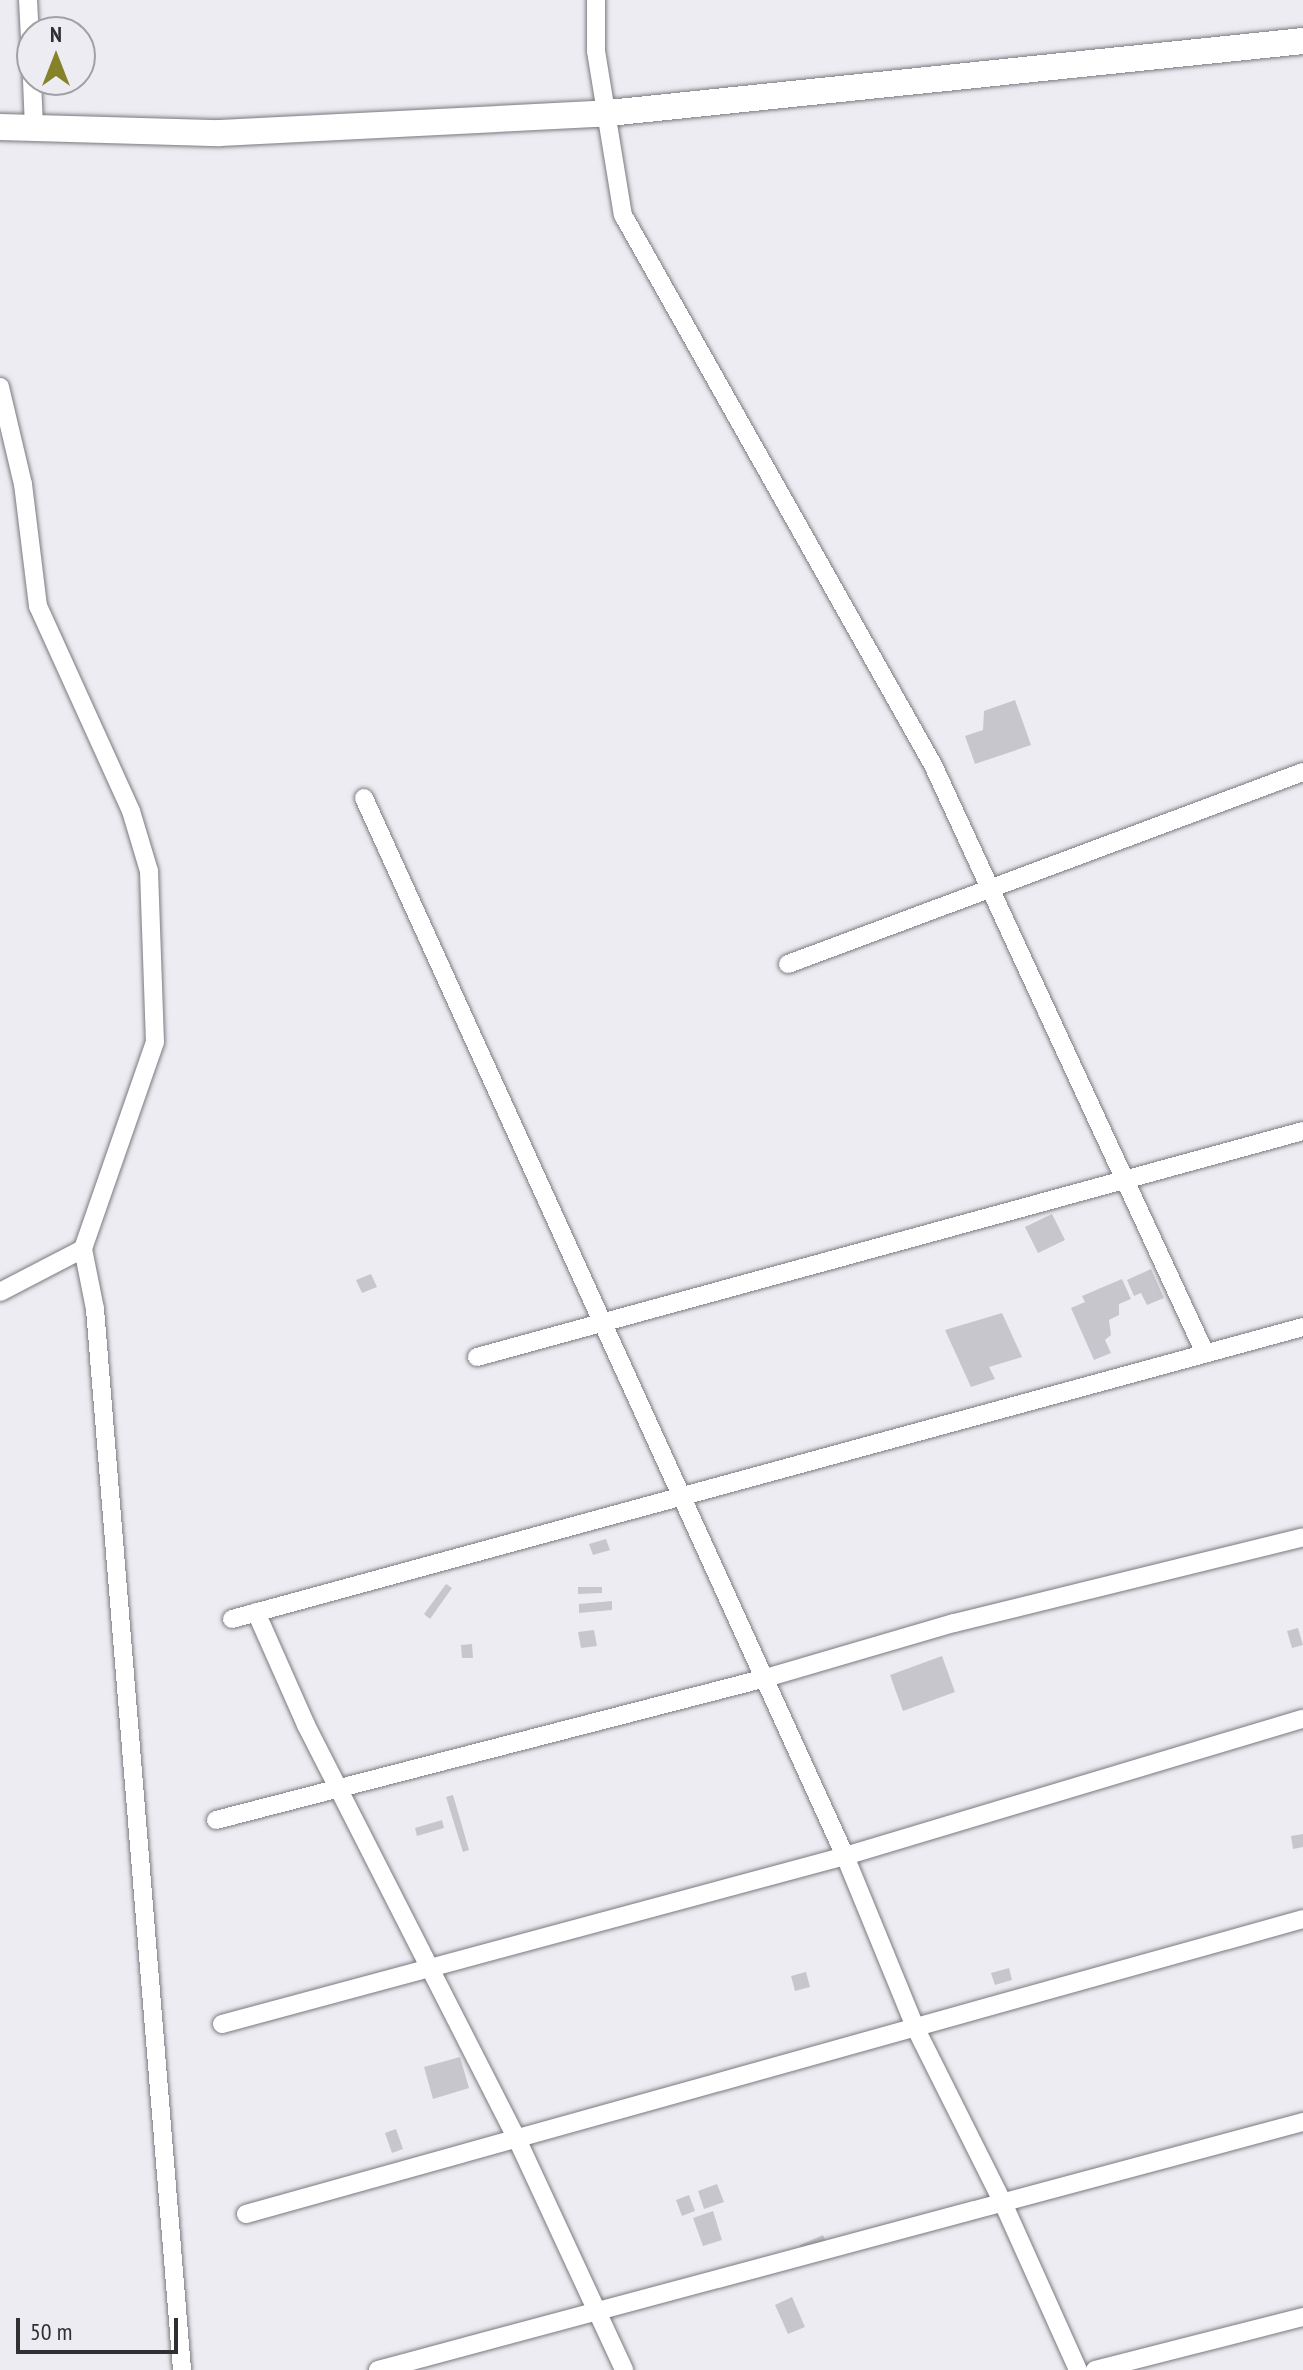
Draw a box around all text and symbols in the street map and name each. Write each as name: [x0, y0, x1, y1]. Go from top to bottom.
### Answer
north arrow: [16, 16, 96, 96]
text: N: [50, 20, 62, 48]
scale bar: [20, 2302, 182, 2352]
text: 50 m: [30, 2316, 72, 2347]

